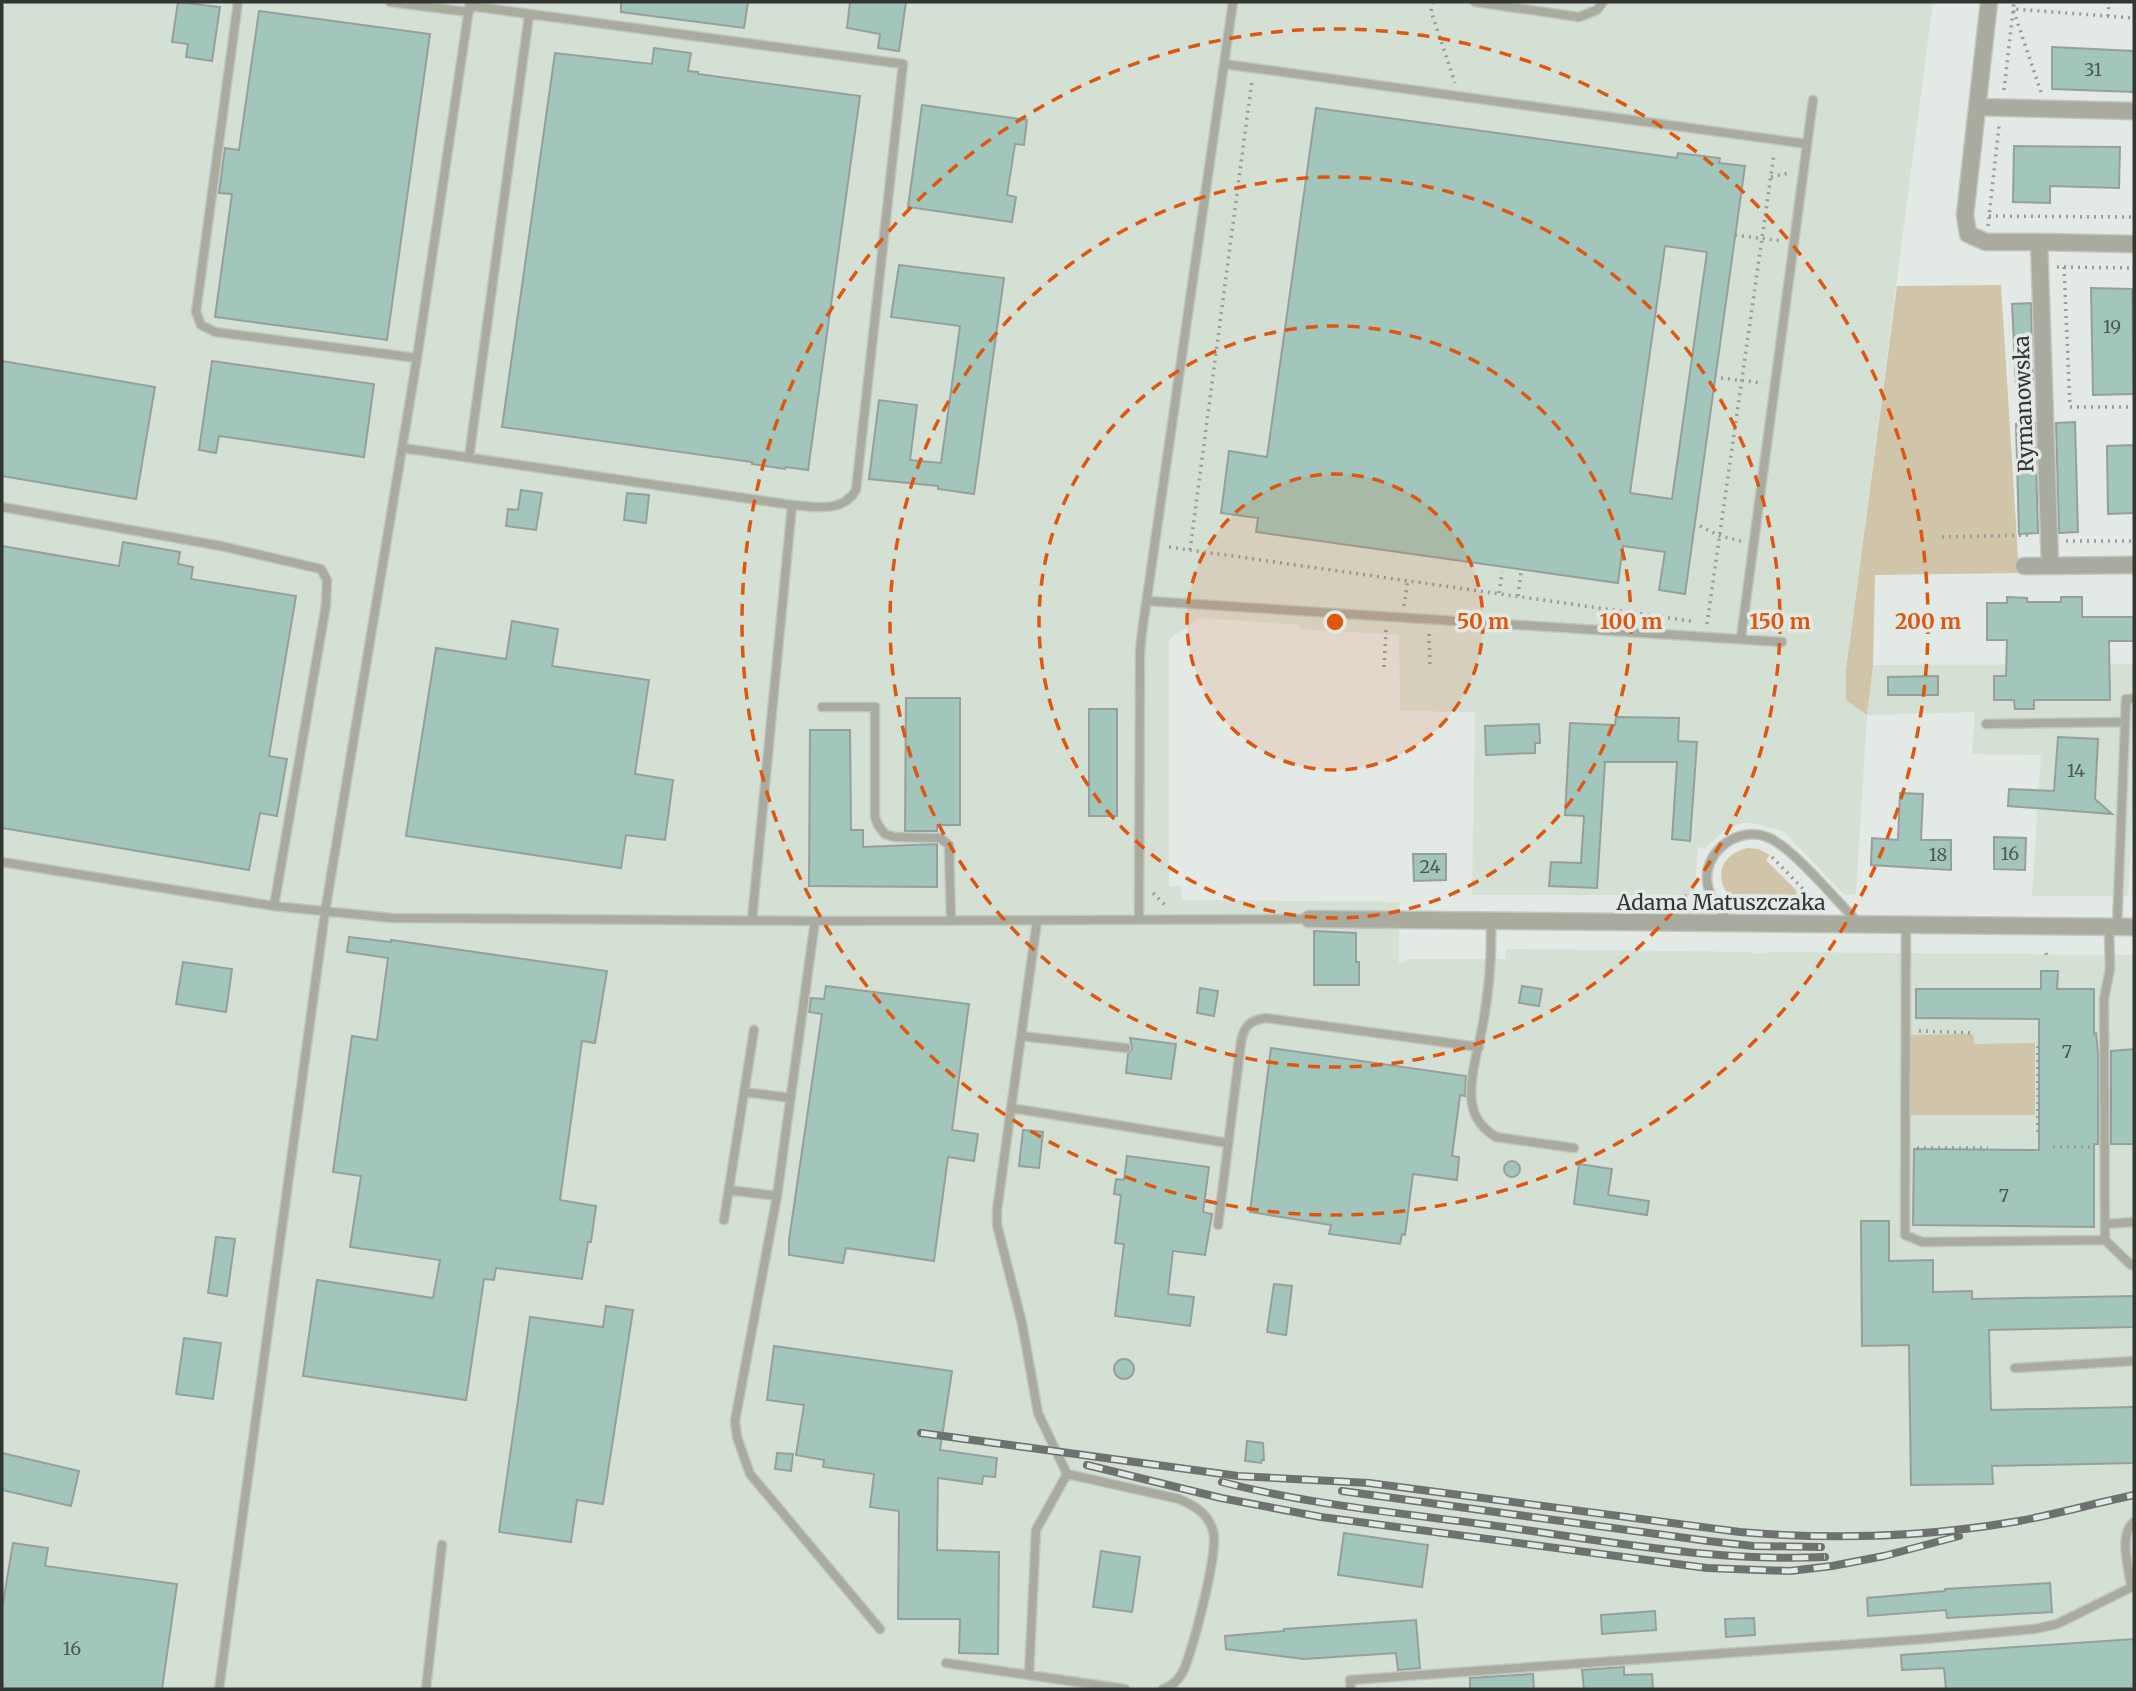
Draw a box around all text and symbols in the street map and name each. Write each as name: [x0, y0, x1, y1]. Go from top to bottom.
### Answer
house number: 31: [2084, 58, 2102, 81]
house number: 19: [2103, 315, 2121, 338]
street label: Rymanowska: [2008, 335, 2039, 473]
text: 50 m: [1457, 608, 1509, 635]
text: 100 m: [1600, 608, 1662, 635]
text: 150 m: [1749, 608, 1811, 635]
text: 200 m: [1895, 608, 1961, 635]
centre of rings: [1323, 610, 1347, 634]
house number: 14: [2067, 759, 2085, 782]
house number: 16: [2001, 842, 2019, 865]
house number: 18: [1929, 843, 1947, 866]
house number: 24: [1419, 855, 1441, 878]
street label: Adama Matuszczaka: [1616, 889, 1825, 916]
house number: 7: [2062, 1040, 2072, 1063]
house number: 7: [1999, 1184, 2009, 1207]
house number: 16: [63, 1637, 81, 1660]

